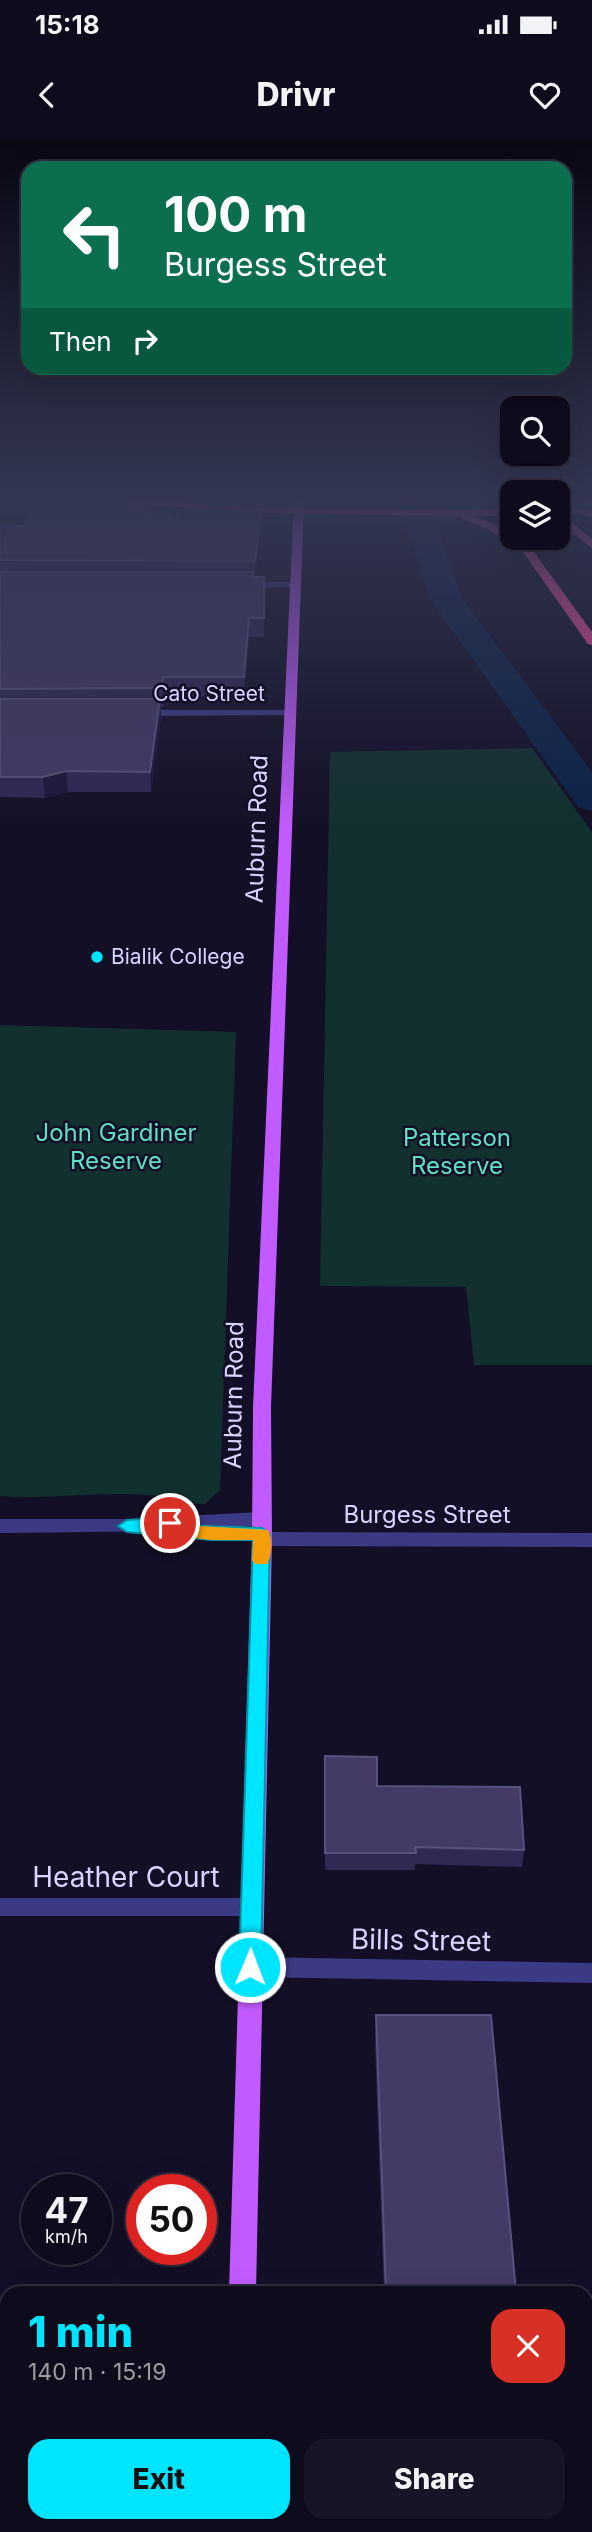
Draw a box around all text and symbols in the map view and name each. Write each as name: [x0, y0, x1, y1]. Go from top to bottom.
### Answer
text: 15:18: [35, 9, 100, 40]
text: Drivr: [257, 75, 335, 114]
icon: back: [28, 76, 66, 114]
icon: heart: [526, 76, 564, 114]
text: 100 m: [164, 185, 308, 244]
icon: left: [49, 189, 140, 280]
text: Burgess Street: [164, 245, 387, 284]
icon: right: [126, 322, 164, 360]
text: Then: [49, 326, 112, 357]
map controls: [500, 396, 570, 550]
button: search: [500, 396, 570, 466]
button: layers: [500, 480, 570, 550]
street label: Cato Street: [153, 681, 265, 706]
street label: Auburn Road: [239, 755, 274, 903]
place label: Bialik College: [111, 944, 245, 969]
marker: Bialik College: [89, 949, 105, 965]
park label: John Gardiner Reserve: [36, 1118, 196, 1175]
park label: Patterson Reserve: [403, 1123, 511, 1180]
street label: Auburn Road: [218, 1321, 249, 1469]
pin: [140, 1493, 200, 1553]
street label: Burgess Street: [343, 1500, 511, 1529]
icon: arrive: [151, 1504, 189, 1542]
street label: Heather Court: [32, 1860, 220, 1894]
street label: Bills Street: [351, 1922, 491, 1958]
position arrow: [213, 1930, 287, 2004]
speed limit sign: 50: [126, 2174, 217, 2265]
text: 47: [44, 2189, 89, 2231]
text: km/h: [45, 2226, 88, 2247]
text: 1 min: [28, 2306, 133, 2357]
button: close: [491, 2309, 565, 2383]
text: 140 m · 15:19: [28, 2358, 166, 2386]
button: Exit: [28, 2439, 290, 2519]
button: Share: [304, 2439, 565, 2519]

